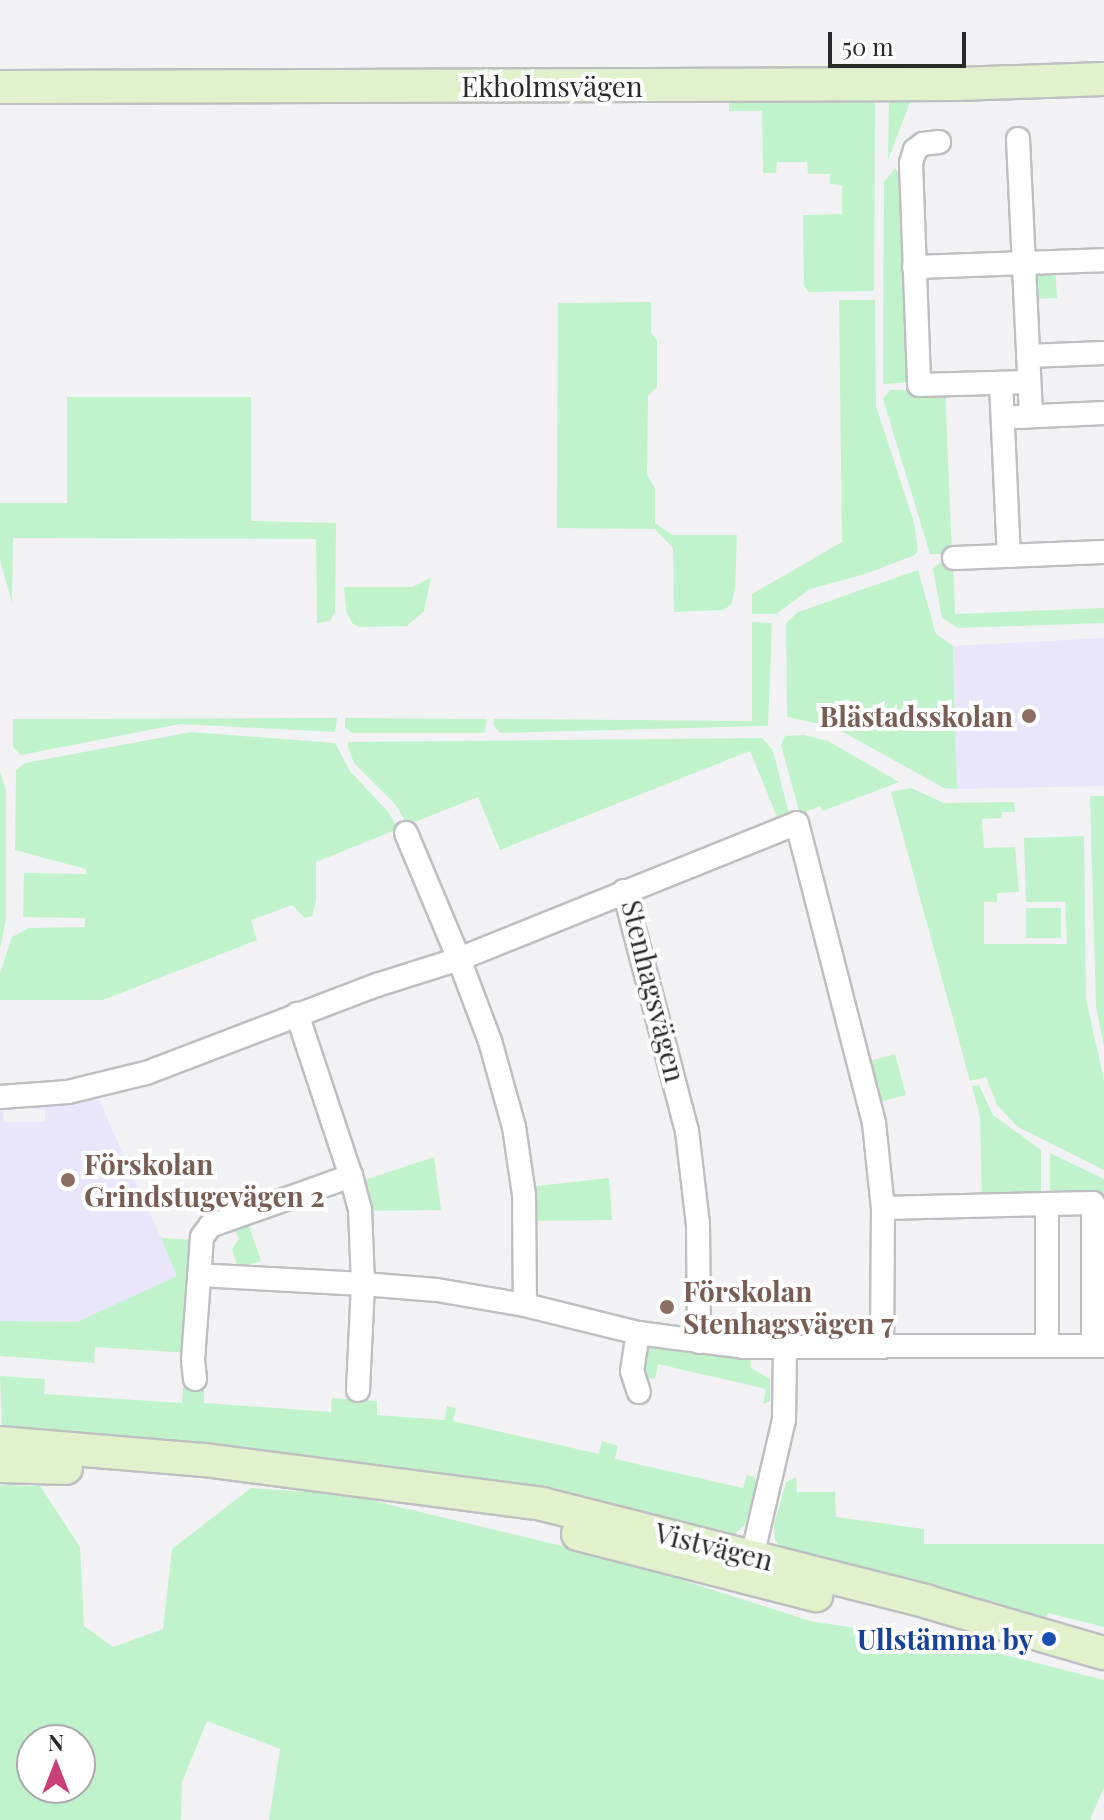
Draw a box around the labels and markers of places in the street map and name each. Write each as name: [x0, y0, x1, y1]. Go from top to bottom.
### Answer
place label: Blästadsskolan: [820, 699, 1013, 733]
marker: Blästadsskolan: [1020, 707, 1038, 725]
place label: Förskolan Grindstugevägen 2: [84, 1147, 325, 1213]
marker: Förskolan Grindstugevägen 2: [59, 1171, 77, 1189]
place label: Förskolan Stenhagsvägen 7: [683, 1274, 894, 1340]
marker: Förskolan Stenhagsvägen 7: [658, 1298, 676, 1316]
place label: Ullstämma by: [857, 1622, 1033, 1656]
marker: Ullstämma by: [1040, 1630, 1058, 1648]

